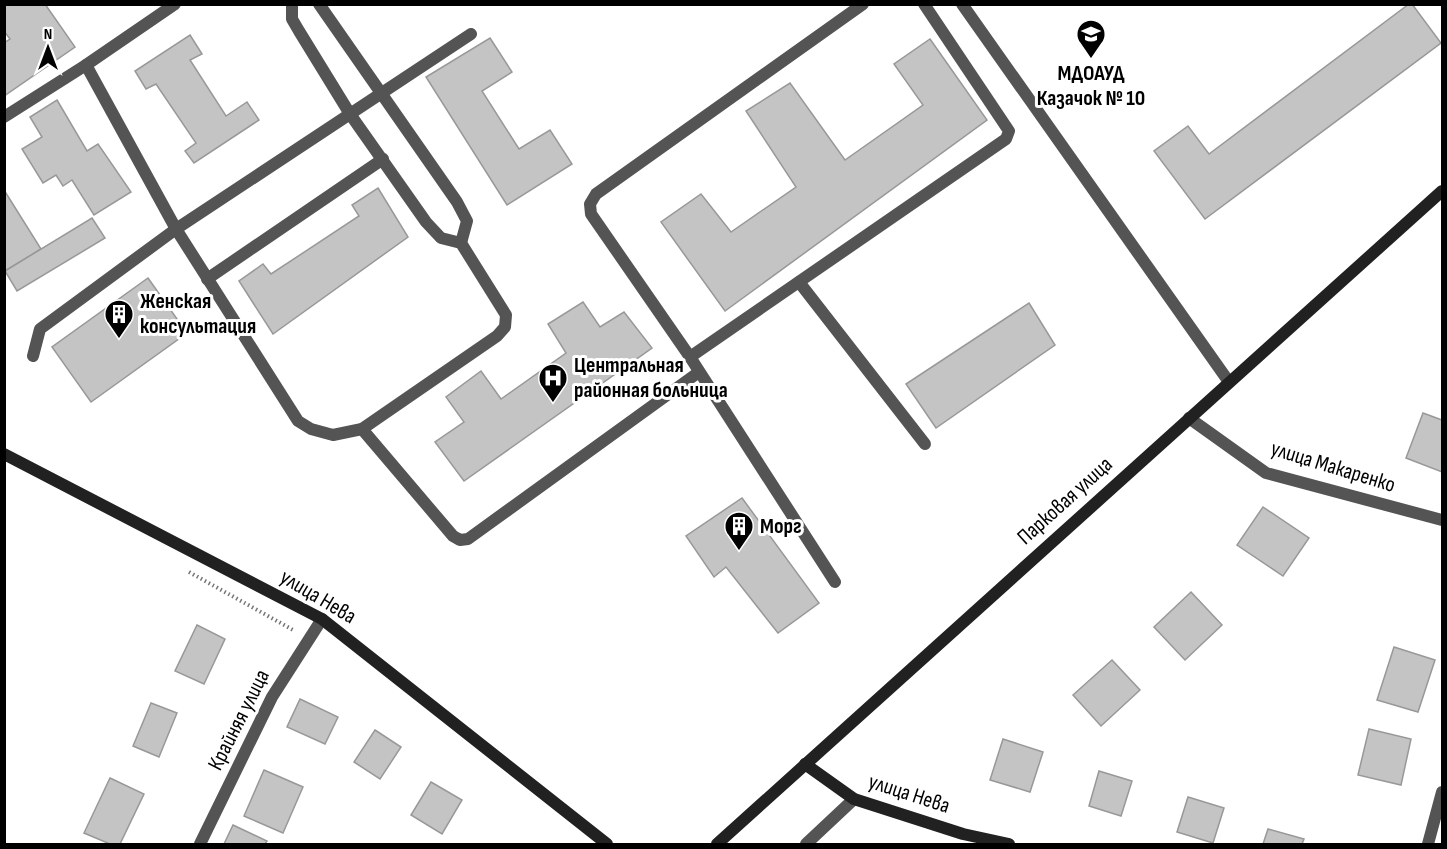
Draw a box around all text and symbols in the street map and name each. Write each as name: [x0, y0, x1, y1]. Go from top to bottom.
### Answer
north arrow: [18, 18, 78, 78]
school or university icon: МДОАУД Казачок № 10: [1075, 18, 1107, 60]
text: N: [44, 25, 52, 44]
place label: МДОАУД Казачок № 10: [1037, 60, 1145, 112]
place label: Женская консультация: [140, 288, 256, 340]
building icon: Женская консультация: [103, 298, 135, 340]
place label: Центральная районная больница: [574, 352, 728, 404]
hospital icon: Центральная районная больница: [537, 362, 569, 404]
street label: улица Макаренко: [1267, 435, 1399, 499]
street label: Парковая улица: [1012, 451, 1118, 551]
building icon: Морг: [723, 510, 755, 552]
place label: Морг: [760, 513, 802, 540]
street label: улица Нева: [275, 564, 361, 630]
street label: Крайняя улица: [202, 665, 276, 775]
street label: улица Нева: [865, 768, 953, 820]

